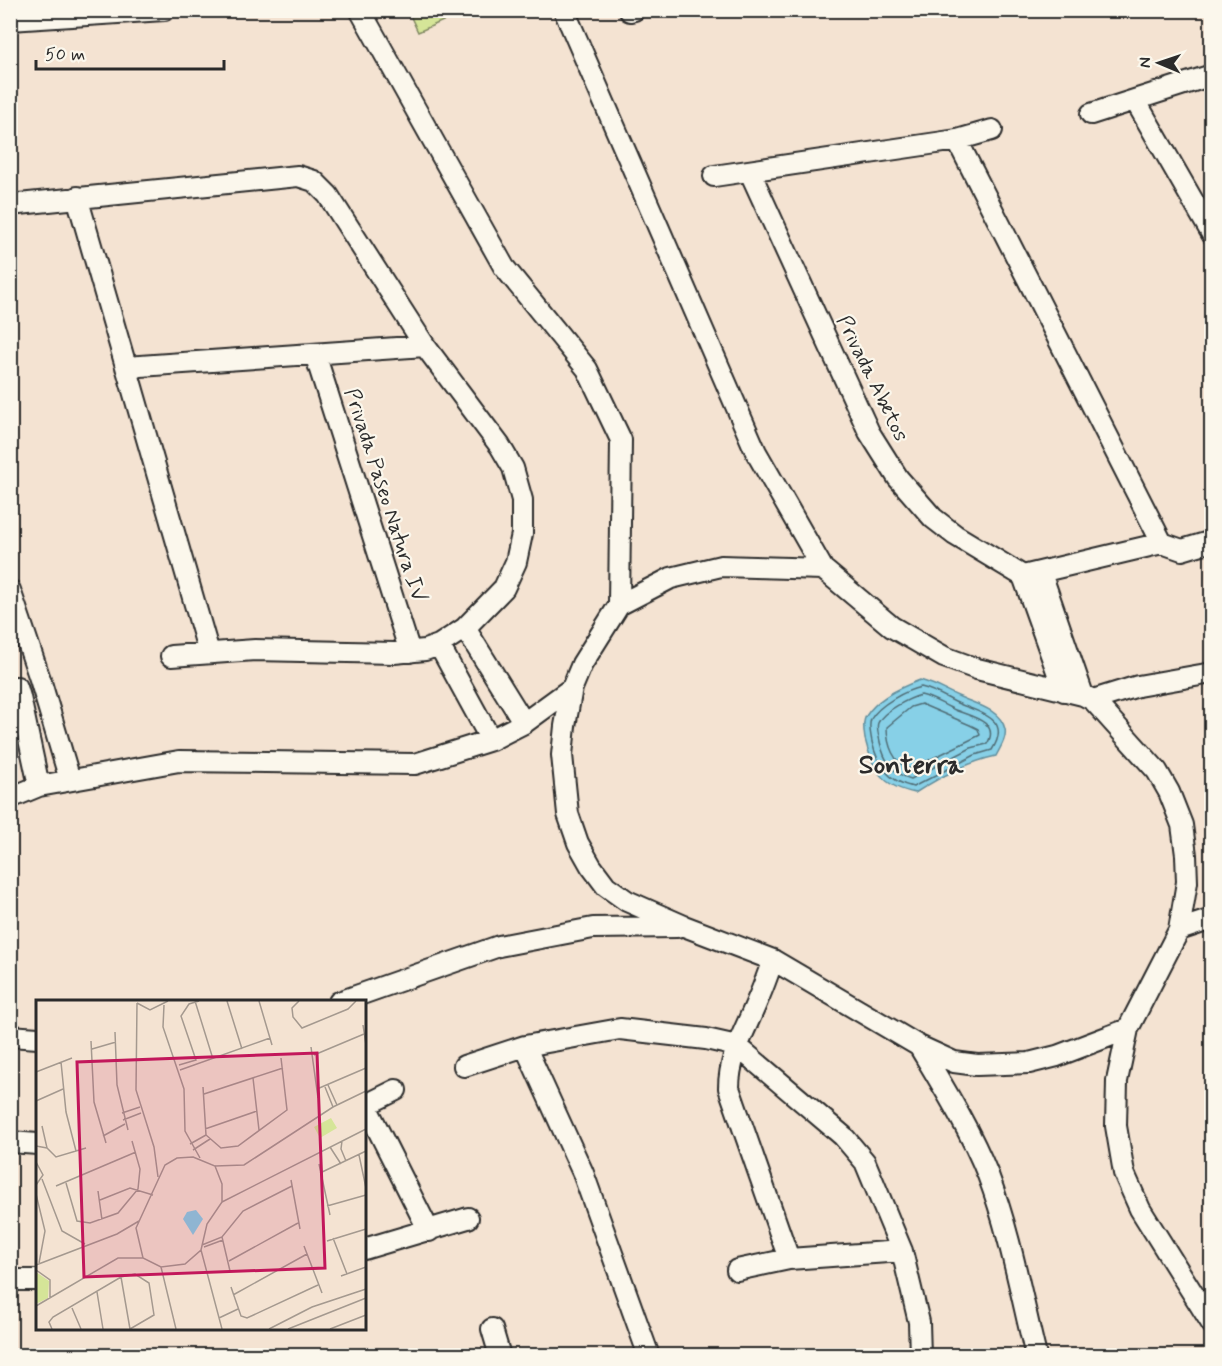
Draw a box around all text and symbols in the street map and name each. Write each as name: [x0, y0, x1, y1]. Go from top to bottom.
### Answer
scale bar: [36, 33, 224, 71]
north arrow: [1129, 33, 1189, 93]
text: 50 m: [45, 43, 85, 67]
text: N: [1135, 57, 1156, 68]
street label: Privada Abetos: [829, 311, 915, 446]
street label: Privada Paseo Natura IV: [337, 385, 433, 606]
district label: Sonterra: [859, 748, 964, 783]
inset map: [36, 1000, 366, 1330]

